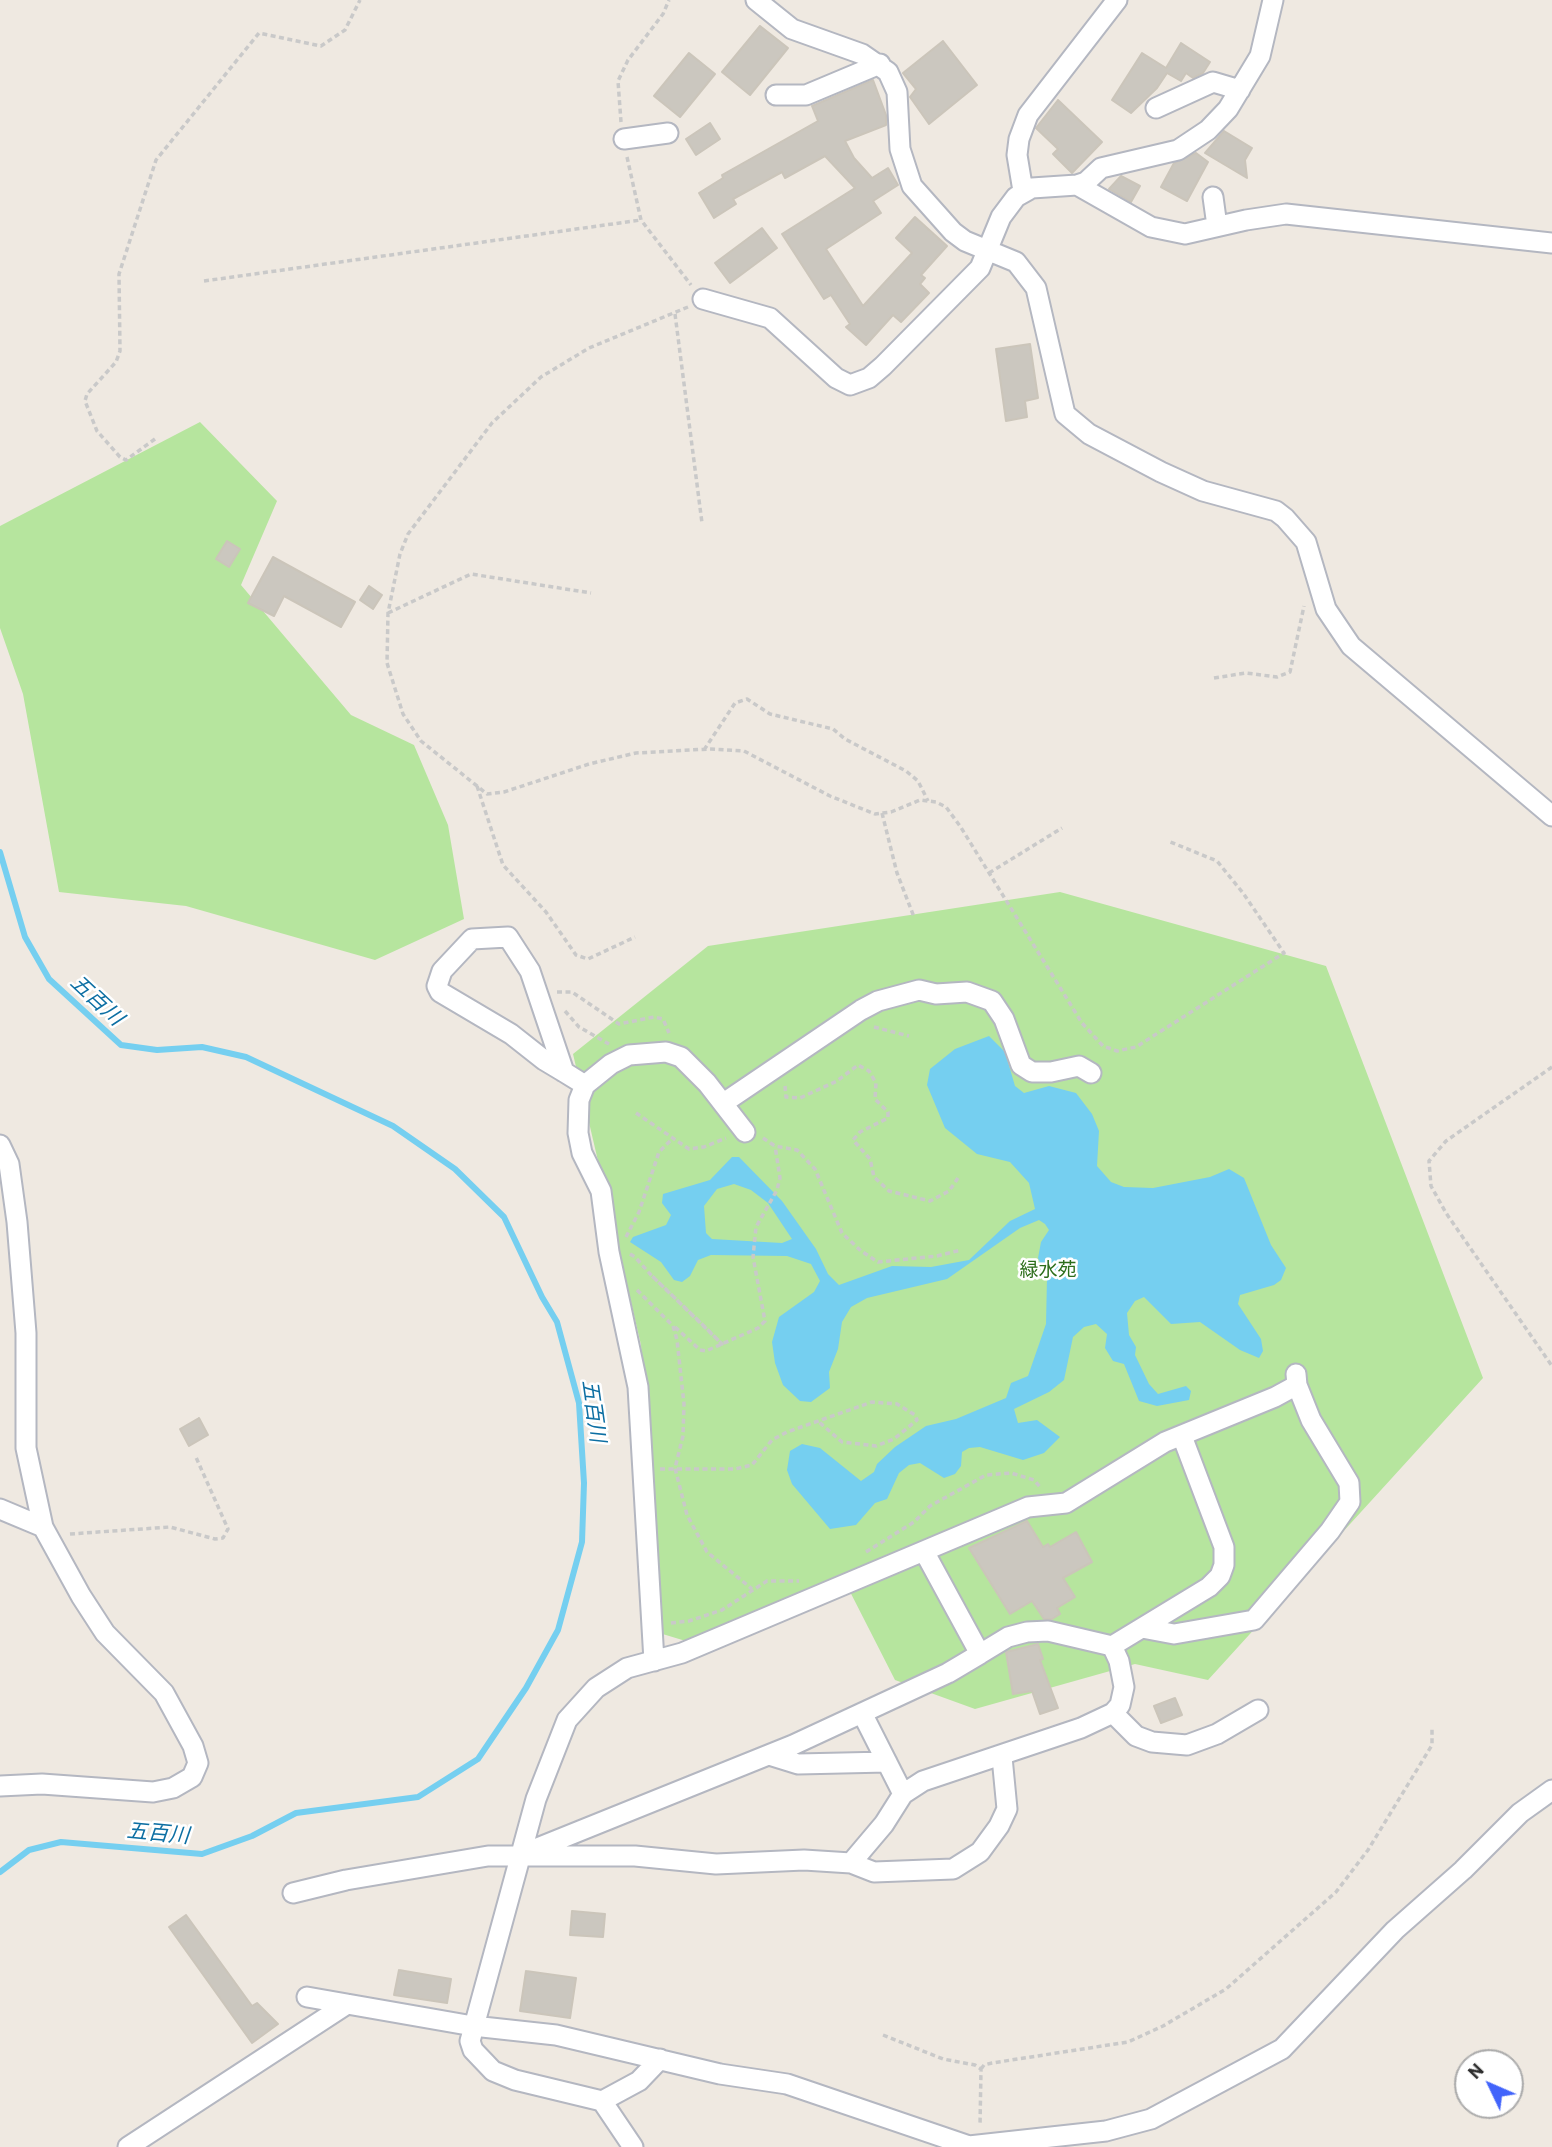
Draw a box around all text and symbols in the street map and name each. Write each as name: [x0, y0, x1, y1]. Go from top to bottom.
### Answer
water label: 五百川: [65, 969, 129, 1031]
park label: 緑水苑: [1020, 1259, 1076, 1281]
water label: 五百川: [577, 1378, 611, 1444]
water label: 五百川: [126, 1818, 190, 1848]
north arrow: [1454, 2049, 1524, 2119]
text: N: [1462, 2058, 1488, 2083]

